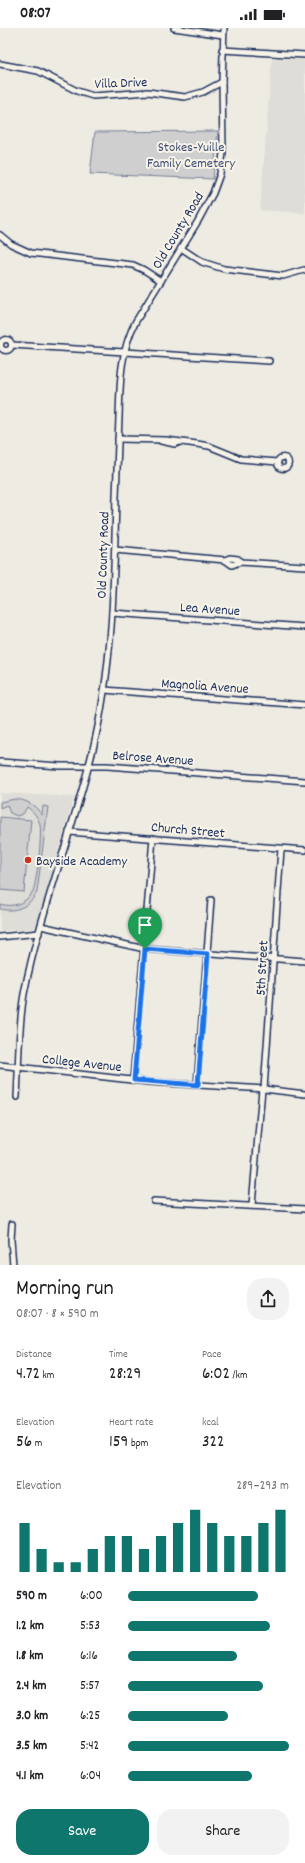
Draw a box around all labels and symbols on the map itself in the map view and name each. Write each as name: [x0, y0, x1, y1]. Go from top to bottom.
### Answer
street label: Villa Drive: [94, 73, 148, 95]
park label: Stokes-Yuille Family Cemetery: [147, 138, 235, 174]
street label: Old County Road: [148, 189, 210, 273]
street label: Old County Road: [92, 511, 116, 599]
street label: Lea Avenue: [179, 598, 240, 622]
street label: Magnolia Avenue: [160, 674, 249, 700]
street label: Belrose Avenue: [112, 746, 194, 772]
street label: Church Street: [150, 818, 225, 844]
place label: Bayside Academy: [36, 852, 127, 872]
marker: Bayside Academy: [23, 855, 33, 865]
pin: [128, 908, 162, 949]
street label: 5th Street: [252, 940, 274, 996]
street label: College Avenue: [41, 1050, 123, 1078]

